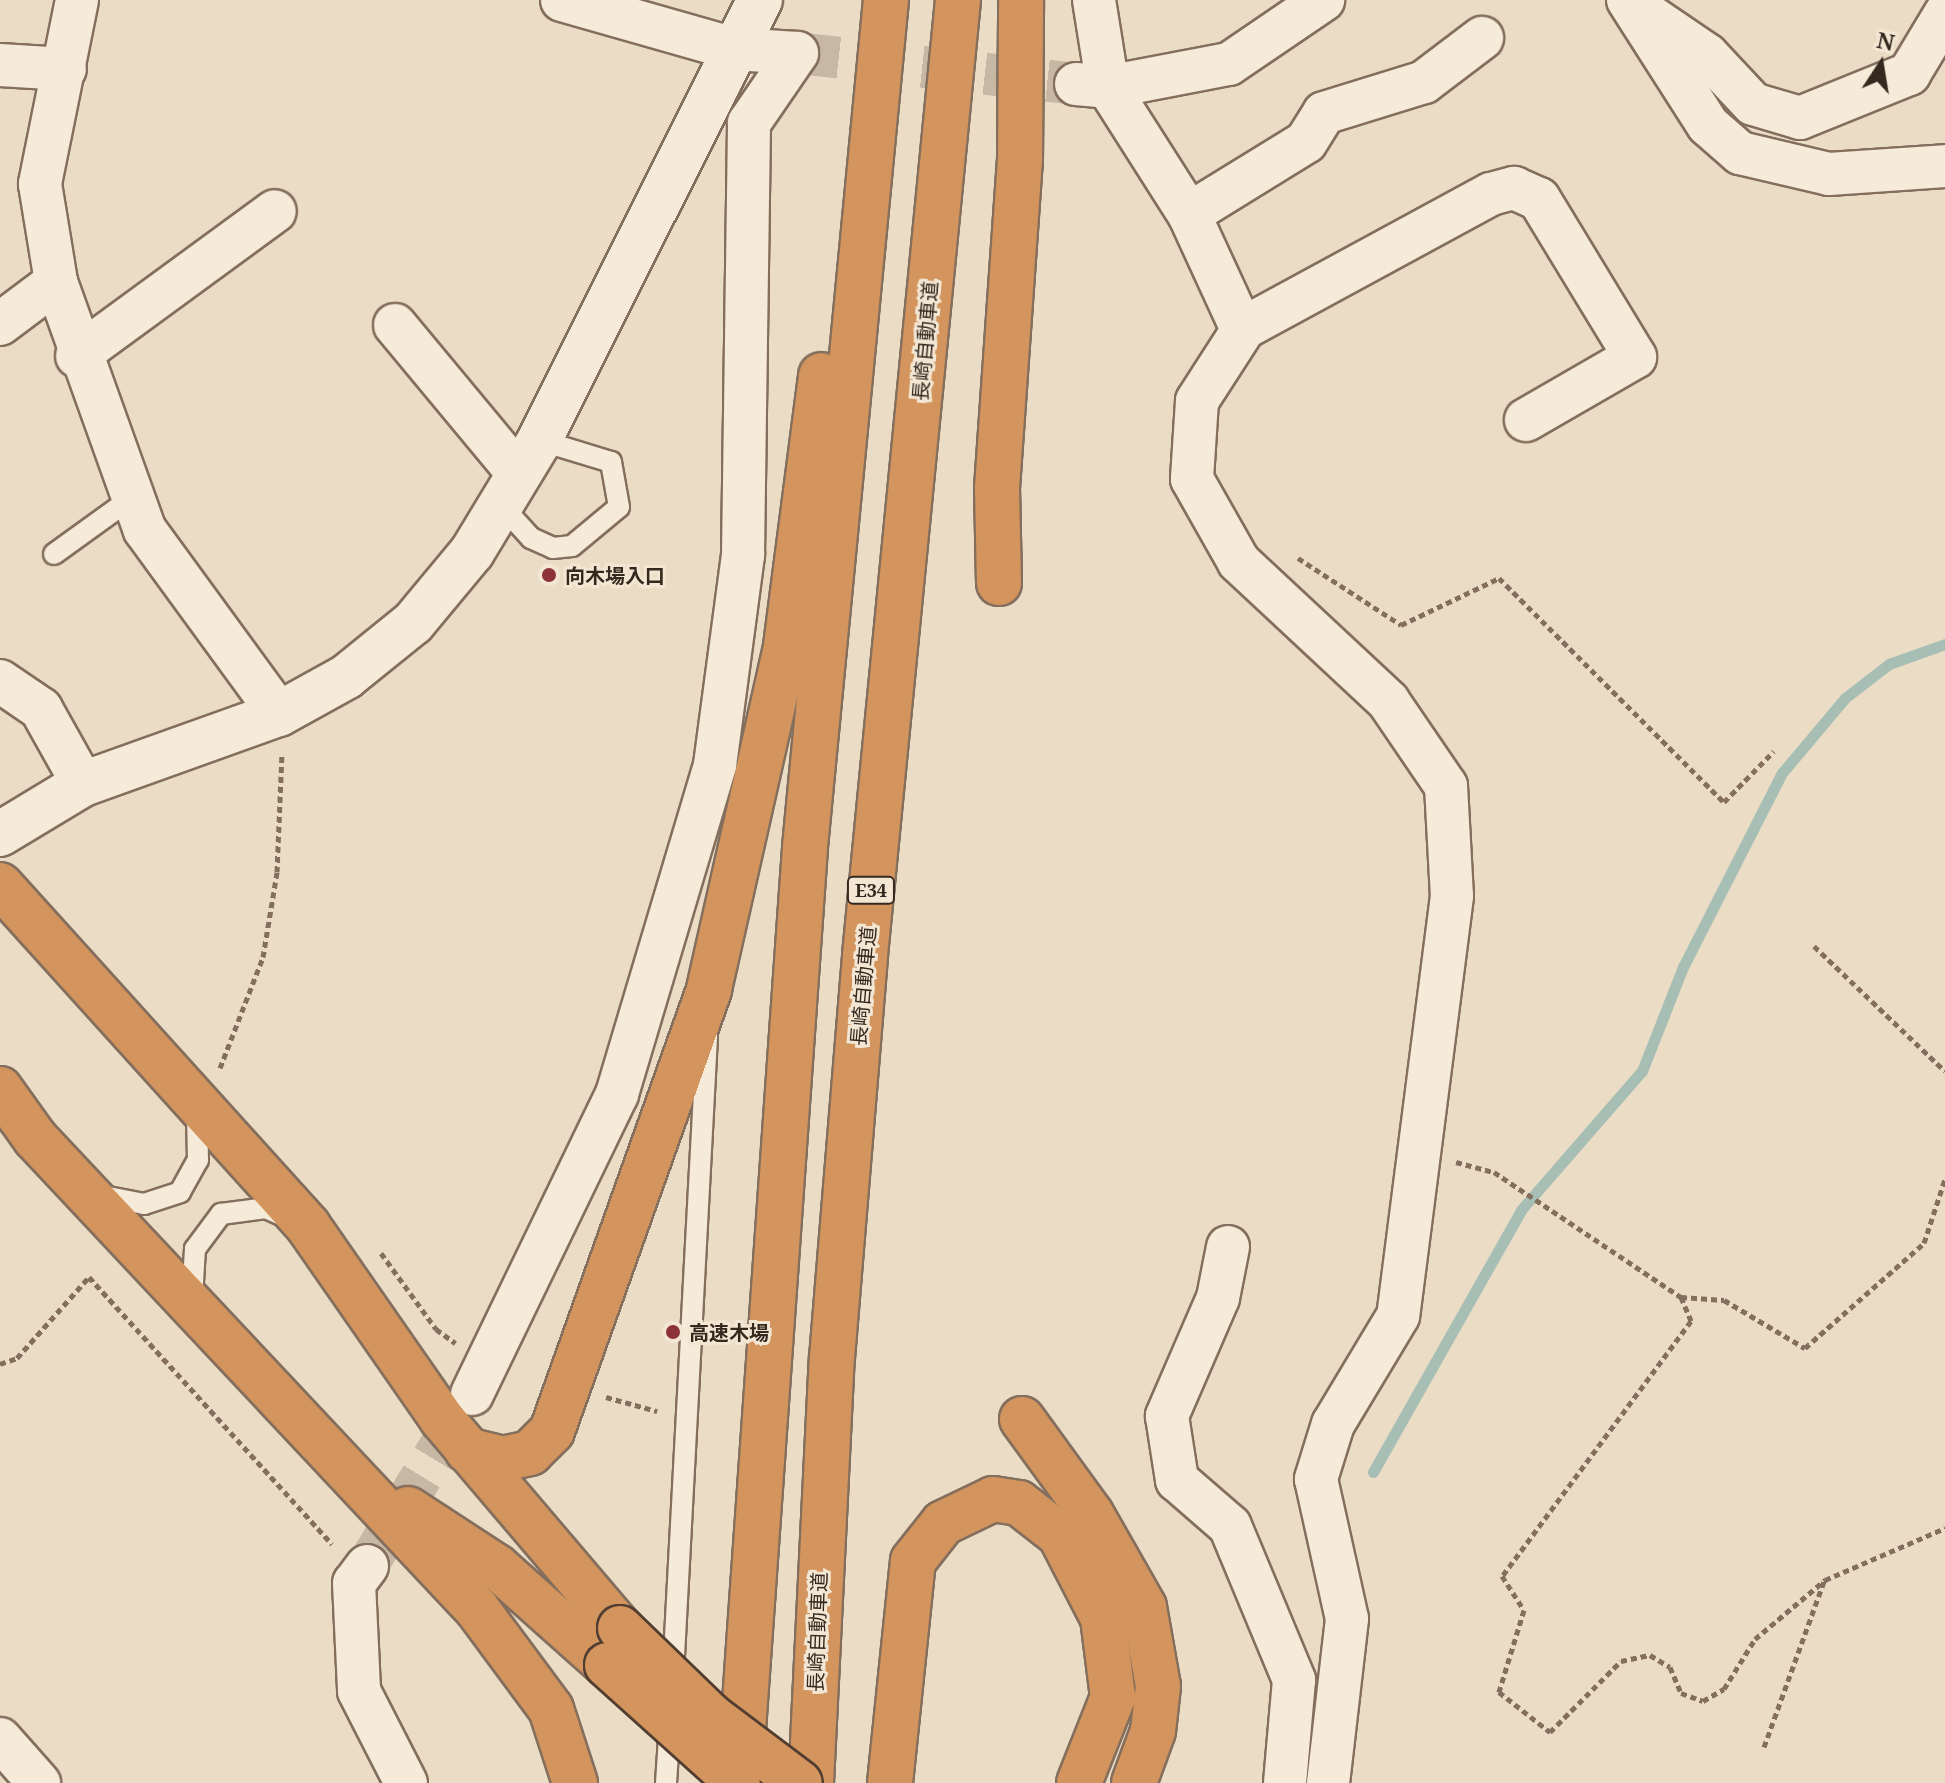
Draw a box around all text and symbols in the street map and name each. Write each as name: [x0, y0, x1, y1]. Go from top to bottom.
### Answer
north arrow: [1841, 24, 1921, 104]
text: N: [1874, 24, 1898, 57]
street label: 長崎自動車道: [908, 280, 942, 402]
place label: 向木場入口: [565, 563, 665, 587]
marker: 向木場入口: [540, 566, 558, 584]
road number: E34: [845, 876, 897, 904]
street label: 長崎自動車道: [846, 925, 880, 1047]
place label: 高速木場: [689, 1320, 769, 1344]
marker: 高速木場: [664, 1323, 682, 1341]
street label: 長崎自動車道: [803, 1572, 831, 1692]

